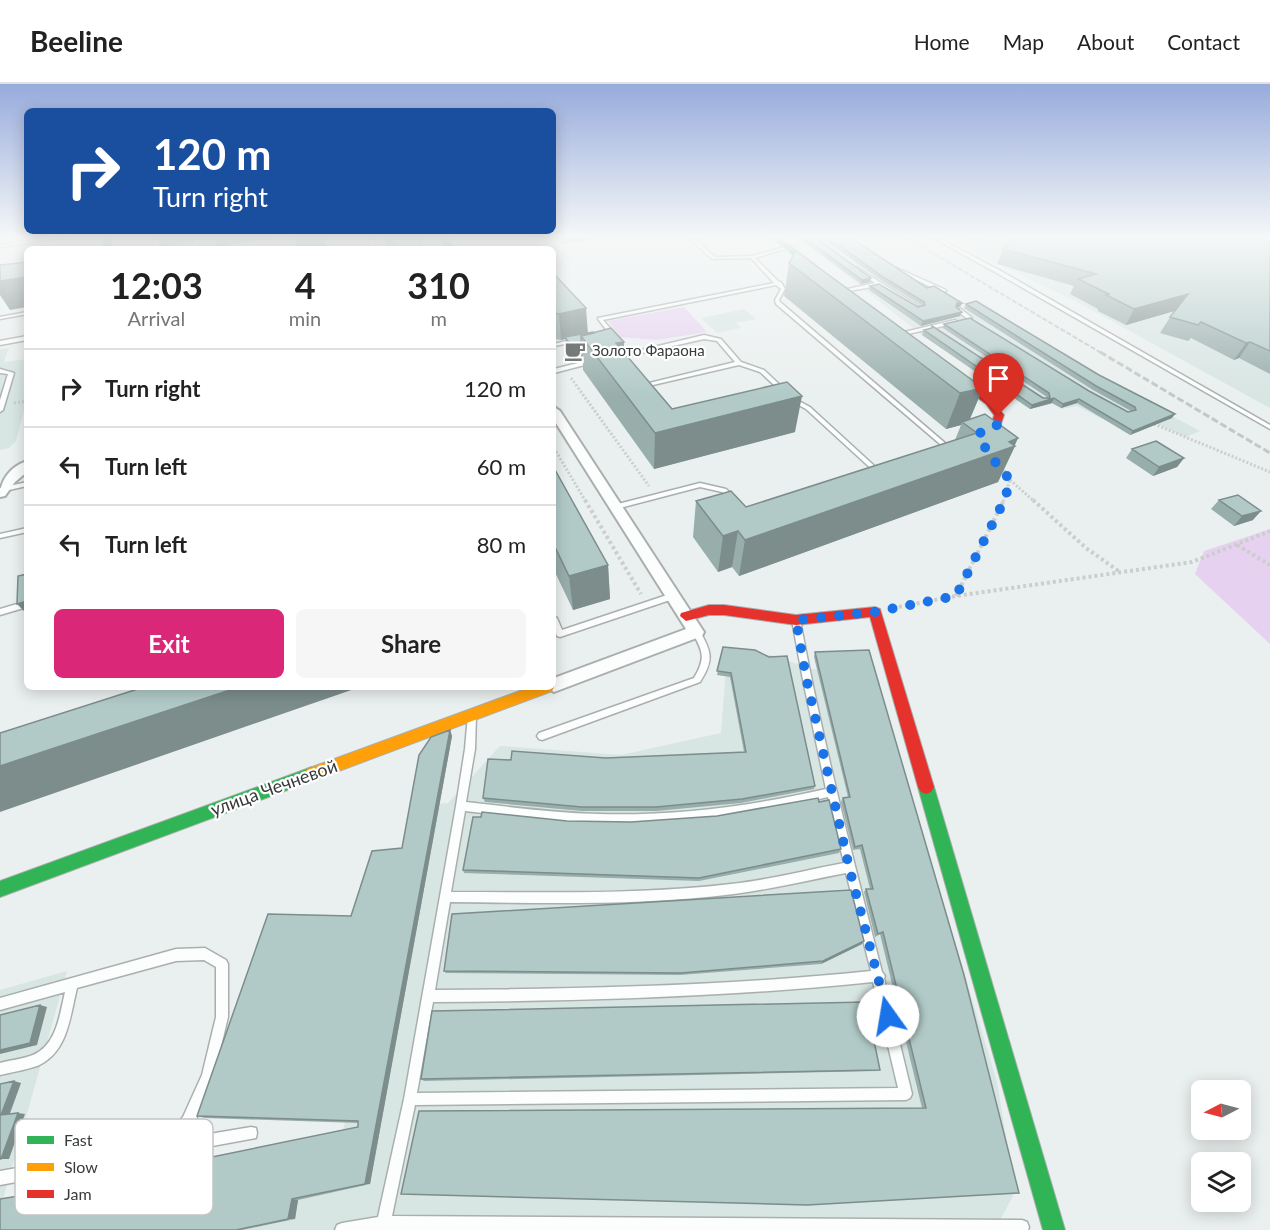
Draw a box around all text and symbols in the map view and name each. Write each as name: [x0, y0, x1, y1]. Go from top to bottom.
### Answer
text: Beeline: [30, 24, 123, 58]
text: Home: [914, 29, 970, 54]
text: Map: [1003, 29, 1044, 54]
text: About: [1077, 29, 1134, 54]
text: Contact: [1167, 29, 1240, 54]
text: 120 m: [153, 129, 271, 179]
icon: right: [54, 132, 132, 210]
text: Turn right: [153, 180, 268, 213]
text: 12:03: [110, 263, 203, 307]
text: 4: [295, 263, 316, 307]
text: 310: [407, 263, 470, 307]
text: Arrival: [128, 306, 185, 330]
text: min: [289, 306, 321, 330]
text: m: [430, 306, 447, 330]
cafe icon: Золото Фараона: [563, 339, 587, 363]
place label: Золото Фараона: [592, 341, 705, 359]
pin: [973, 353, 1024, 415]
icon: arrive: [982, 362, 1015, 395]
icon: right: [54, 372, 87, 405]
text: Turn right: [105, 375, 200, 402]
text: 120 m: [464, 375, 526, 402]
icon: left: [54, 450, 87, 483]
text: Turn left: [105, 453, 187, 480]
text: 60 m: [477, 453, 526, 480]
icon: left: [54, 528, 87, 561]
text: Turn left: [105, 531, 187, 558]
text: 80 m: [477, 531, 526, 558]
button: Exit: [54, 609, 284, 678]
button: Share: [296, 609, 526, 678]
street label: улица Чечневой: [207, 754, 340, 820]
position arrow: [856, 984, 920, 1048]
north arrow: [1191, 1080, 1251, 1140]
map controls: [1191, 1080, 1251, 1212]
legend: [15, 1119, 213, 1215]
text: Fast: [64, 1130, 93, 1149]
button: layers: [1191, 1152, 1251, 1212]
text: Slow: [64, 1157, 98, 1176]
text: Jam: [64, 1184, 92, 1203]

